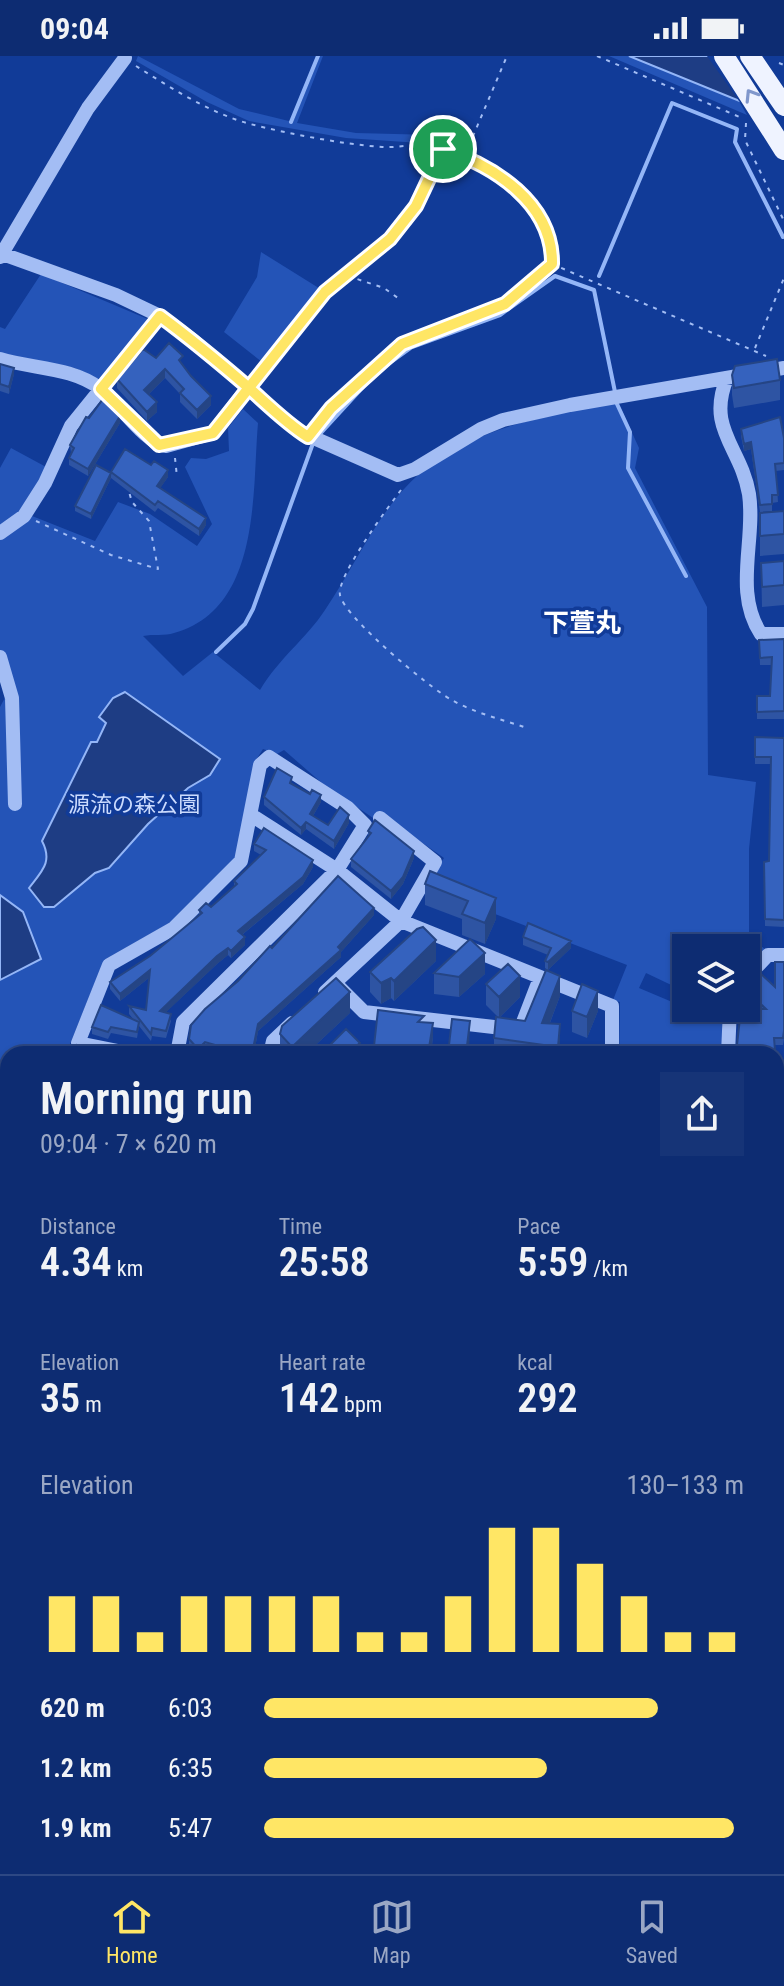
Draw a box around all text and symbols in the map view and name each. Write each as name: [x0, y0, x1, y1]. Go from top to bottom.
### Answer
text: 09:04: [40, 11, 109, 46]
one-way arrow: [745, 90, 760, 104]
pin: [409, 115, 477, 183]
icon: arrive: [421, 127, 465, 171]
district label: 下萱丸: [543, 608, 621, 638]
park label: 源流の森公園: [68, 792, 200, 817]
map controls: [672, 934, 760, 1022]
button: layers: [672, 934, 760, 1022]
button: share: [660, 1072, 744, 1156]
text: Morning run: [40, 1073, 253, 1125]
text: 09:04 · 7 × 620 m: [40, 1129, 217, 1159]
text: Distance: [40, 1214, 116, 1239]
text: Time: [279, 1214, 322, 1239]
text: Pace: [517, 1214, 560, 1239]
text: 4.34: [40, 1239, 112, 1286]
text: 25:58: [279, 1239, 370, 1286]
text: 5:59: [517, 1239, 588, 1286]
text: km: [112, 1256, 143, 1281]
text: /km: [588, 1256, 628, 1281]
text: Elevation: [40, 1350, 119, 1375]
text: Heart rate: [279, 1350, 366, 1375]
text: kcal: [517, 1350, 553, 1375]
text: 35: [40, 1375, 80, 1422]
text: 142: [279, 1375, 339, 1422]
text: 292: [517, 1375, 578, 1422]
text: m: [80, 1392, 102, 1417]
text: bpm: [339, 1392, 382, 1417]
text: Elevation: [40, 1470, 134, 1500]
text: 130–133 m: [627, 1470, 744, 1500]
text: 620 m: [40, 1693, 105, 1723]
text: 6:03: [168, 1693, 213, 1723]
text: 1.2 km: [40, 1753, 112, 1783]
text: 6:35: [168, 1753, 213, 1783]
text: 1.9 km: [40, 1813, 112, 1843]
text: 5:47: [168, 1813, 213, 1843]
tab: Home: [106, 1895, 158, 1968]
tab: Map: [370, 1895, 414, 1968]
tab: Saved: [626, 1895, 678, 1968]

